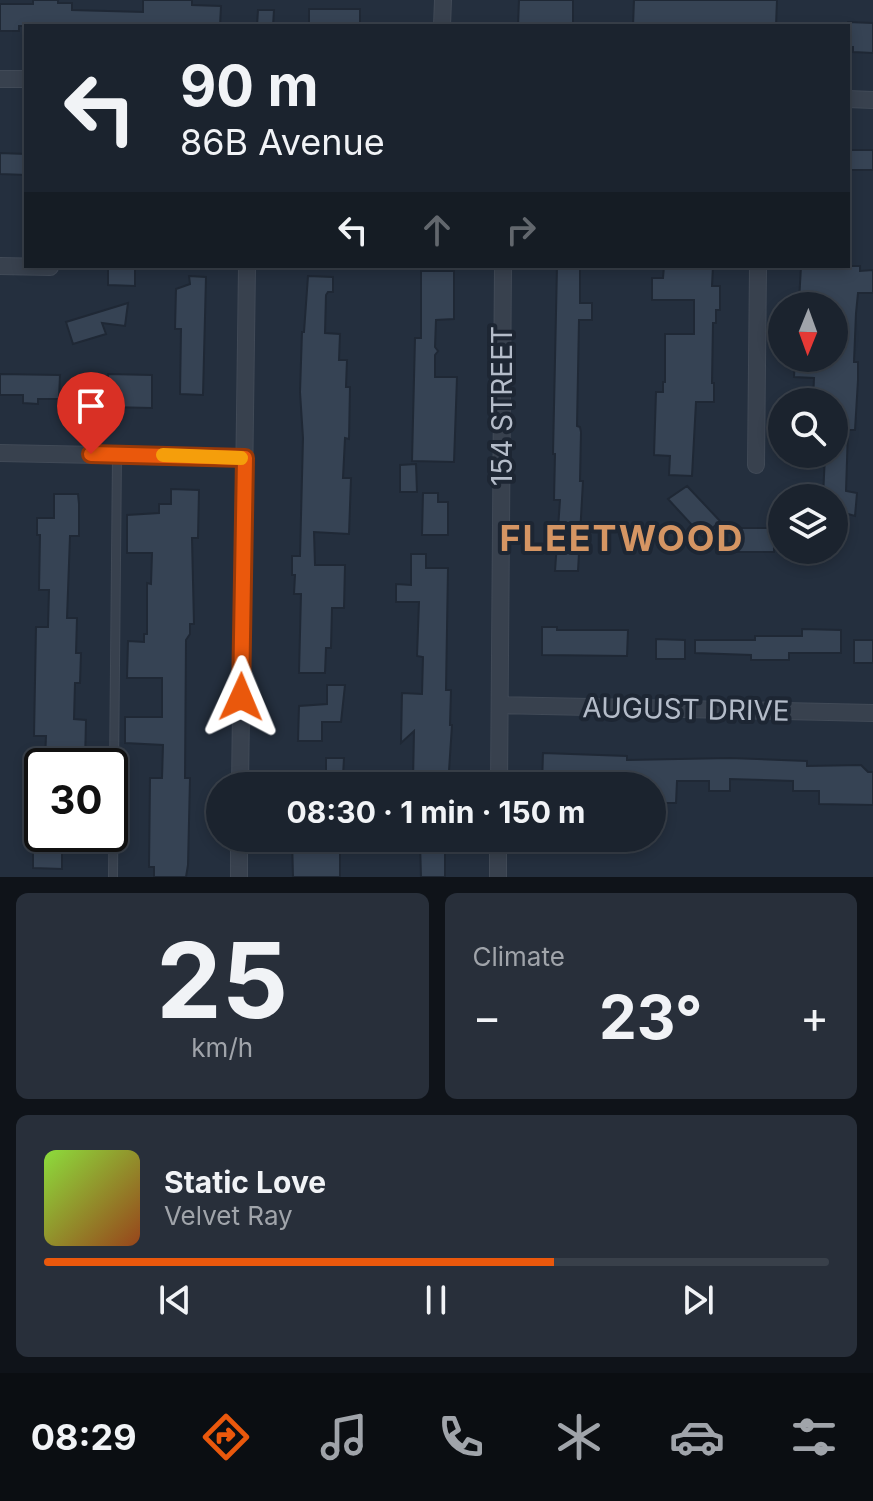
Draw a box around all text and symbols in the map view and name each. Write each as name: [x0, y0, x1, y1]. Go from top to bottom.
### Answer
text: 90 m: [180, 52, 319, 120]
icon: left: [48, 56, 152, 160]
text: 86B Avenue: [180, 120, 385, 164]
icon: left: [331, 208, 375, 252]
icon: ahead: [415, 208, 459, 252]
icon: right: [499, 208, 543, 252]
north arrow: [768, 292, 848, 372]
map controls: [768, 292, 848, 564]
street label: 154 STREET: [485, 326, 519, 486]
pin: [57, 372, 125, 454]
icon: arrive: [69, 384, 113, 428]
button: search: [768, 388, 848, 468]
button: layers: [768, 484, 848, 564]
district label: FLEETWOOD: [499, 516, 745, 560]
position arrow: [199, 655, 283, 739]
street label: AUGUST DRIVE: [582, 690, 790, 728]
speed limit sign: 30: [24, 748, 128, 852]
text: 08:30 · 1 min · 150 m: [287, 794, 585, 830]
text: 25: [156, 917, 288, 1043]
text: Climate: [473, 941, 565, 972]
text: 23°: [599, 981, 703, 1053]
text: −: [473, 990, 502, 1044]
text: +: [800, 990, 829, 1044]
text: km/h: [191, 1032, 253, 1063]
text: Static Love: [164, 1164, 326, 1200]
text: Velvet Ray: [164, 1200, 293, 1231]
icon: previous: [153, 1278, 197, 1322]
icon: pause: [414, 1278, 458, 1322]
icon: next: [676, 1278, 720, 1322]
icon: directions: [198, 1409, 254, 1465]
icon: music: [316, 1409, 372, 1465]
icon: phone: [433, 1409, 489, 1465]
icon: climate: [551, 1409, 607, 1465]
icon: car: [669, 1409, 725, 1465]
icon: filters: [786, 1409, 842, 1465]
text: 08:29: [31, 1415, 137, 1459]

